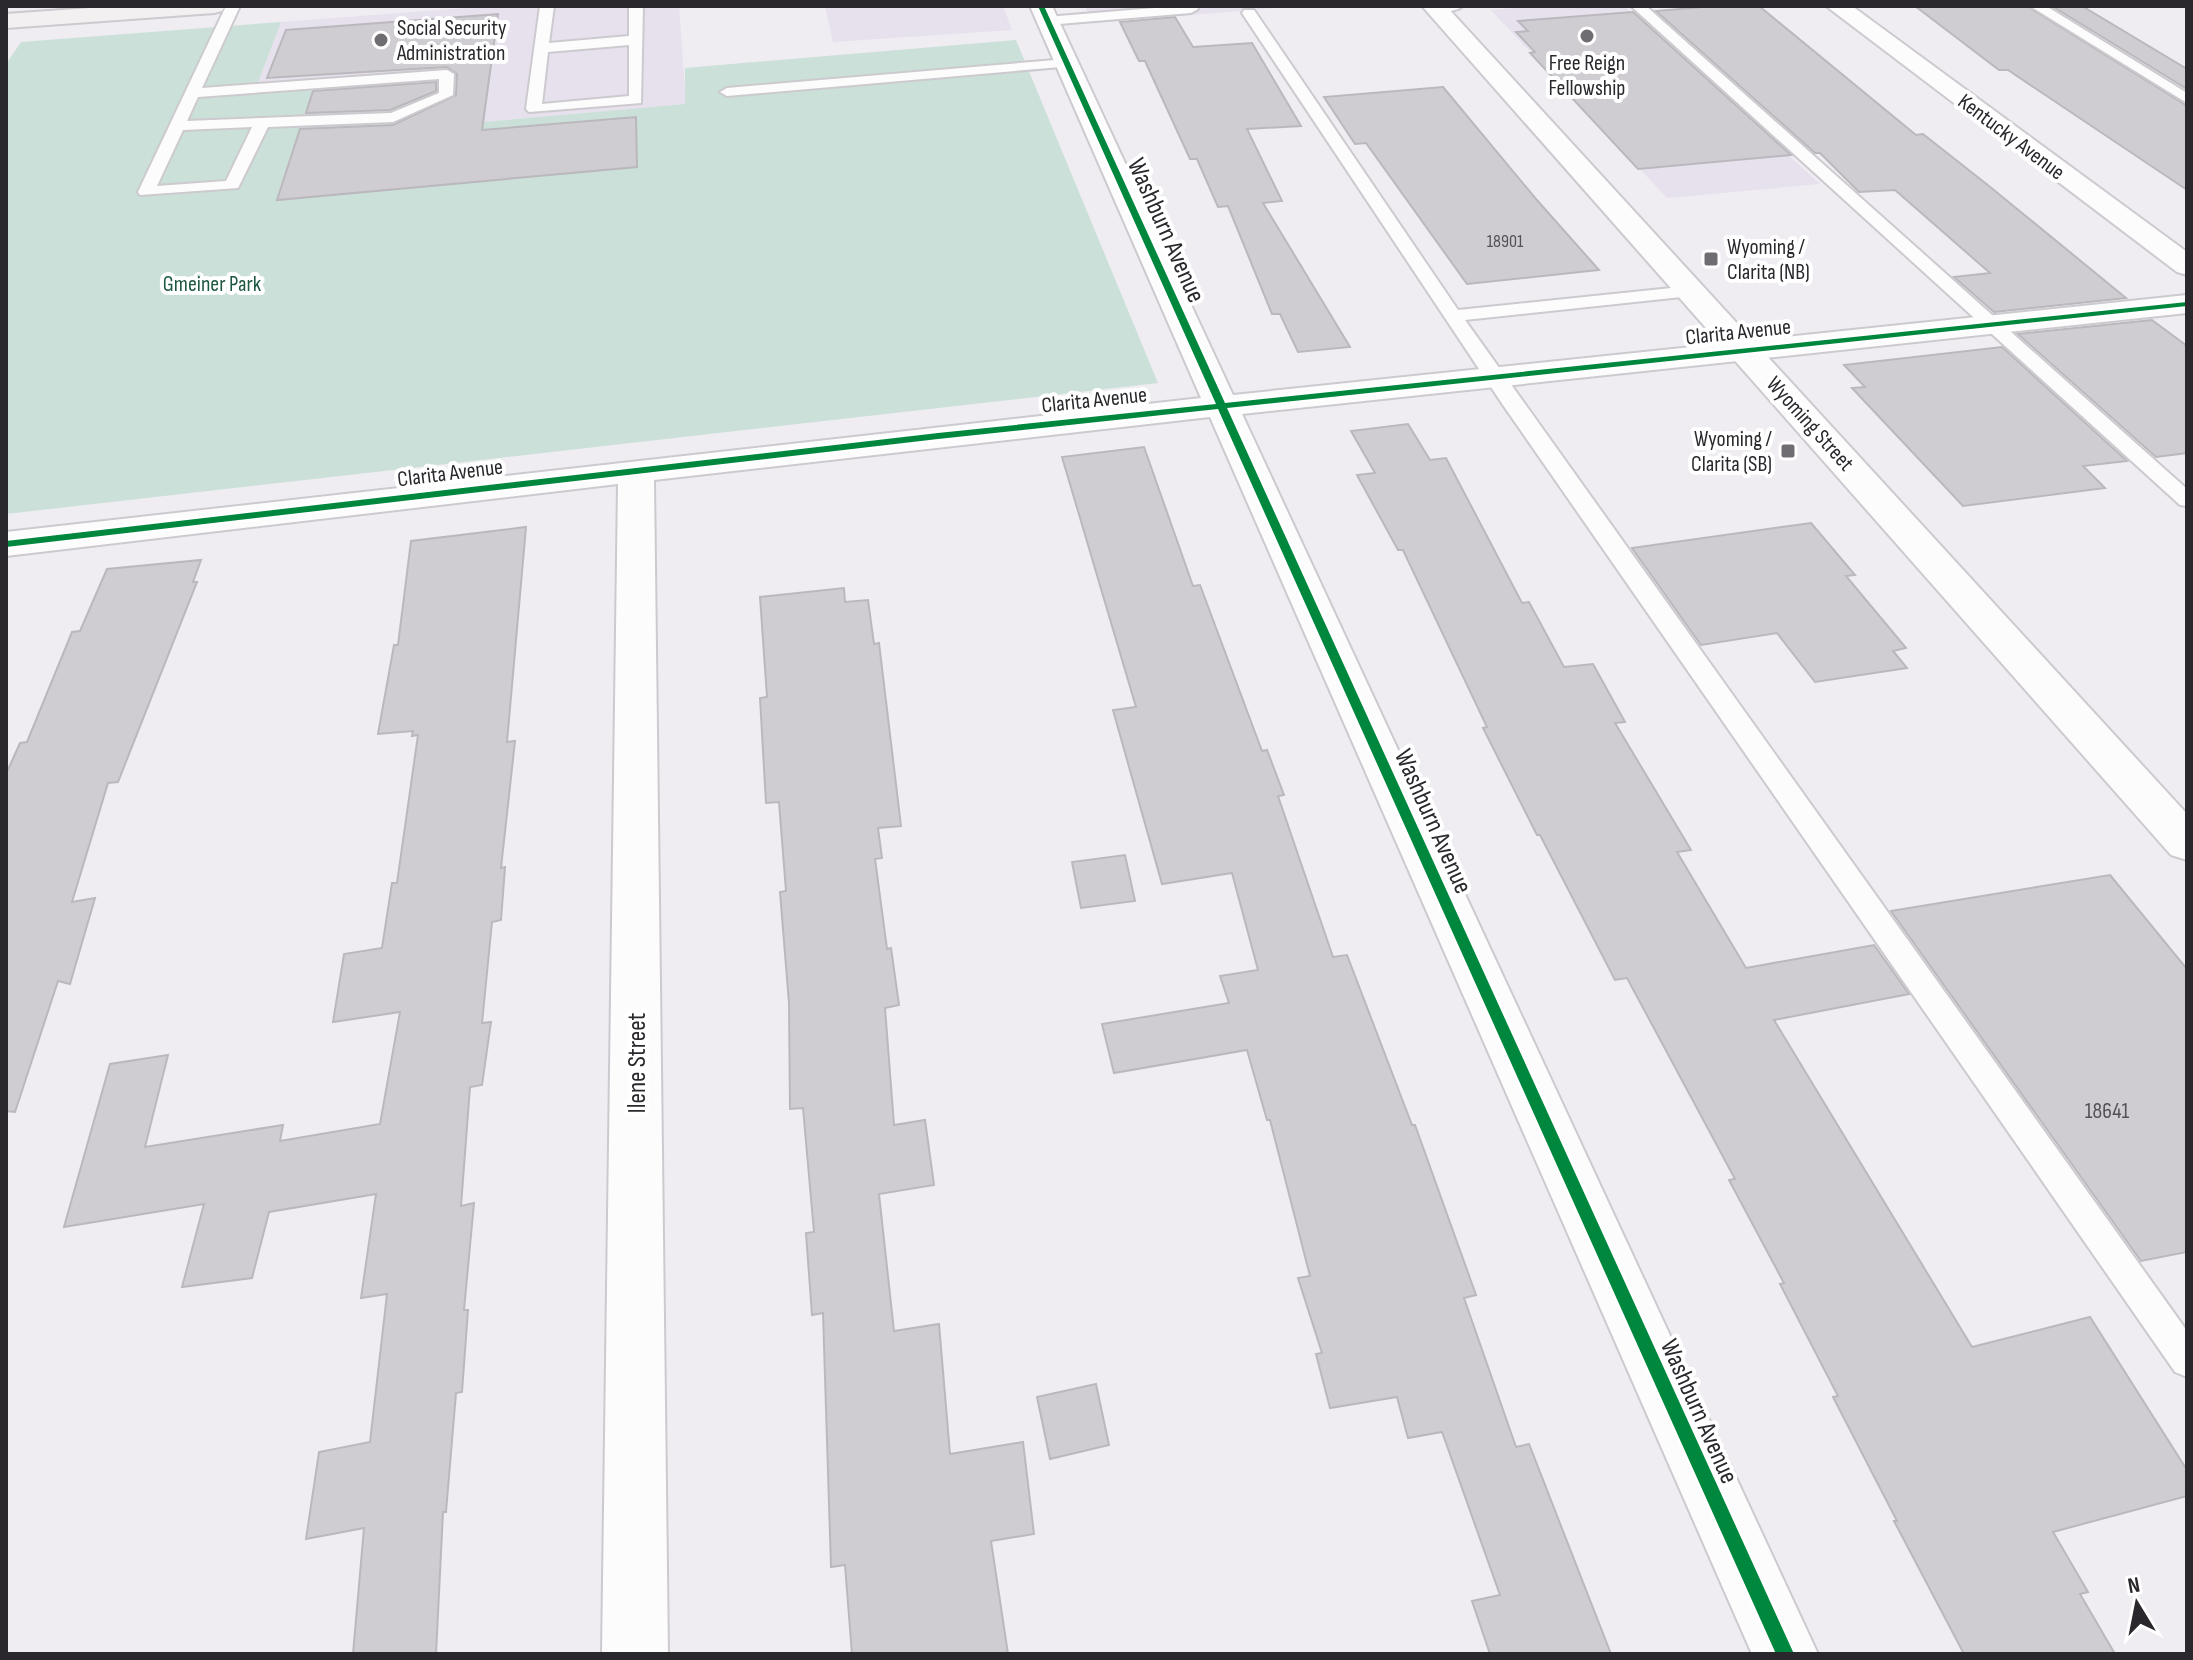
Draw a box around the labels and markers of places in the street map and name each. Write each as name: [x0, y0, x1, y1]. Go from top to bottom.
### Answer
place label: Social Security Administration: [396, 15, 507, 67]
marker: Free Reign Fellowship: [1578, 27, 1596, 45]
marker: Social Security Administration: [372, 31, 390, 49]
place label: Free Reign Fellowship: [1549, 50, 1625, 102]
place label: Wyoming / Clarita (NB): [1727, 234, 1810, 286]
marker: Wyoming / Clarita (NB): [1702, 250, 1720, 268]
place label: Wyoming / Clarita (SB): [1691, 426, 1773, 478]
marker: Wyoming / Clarita (SB): [1779, 442, 1797, 460]

